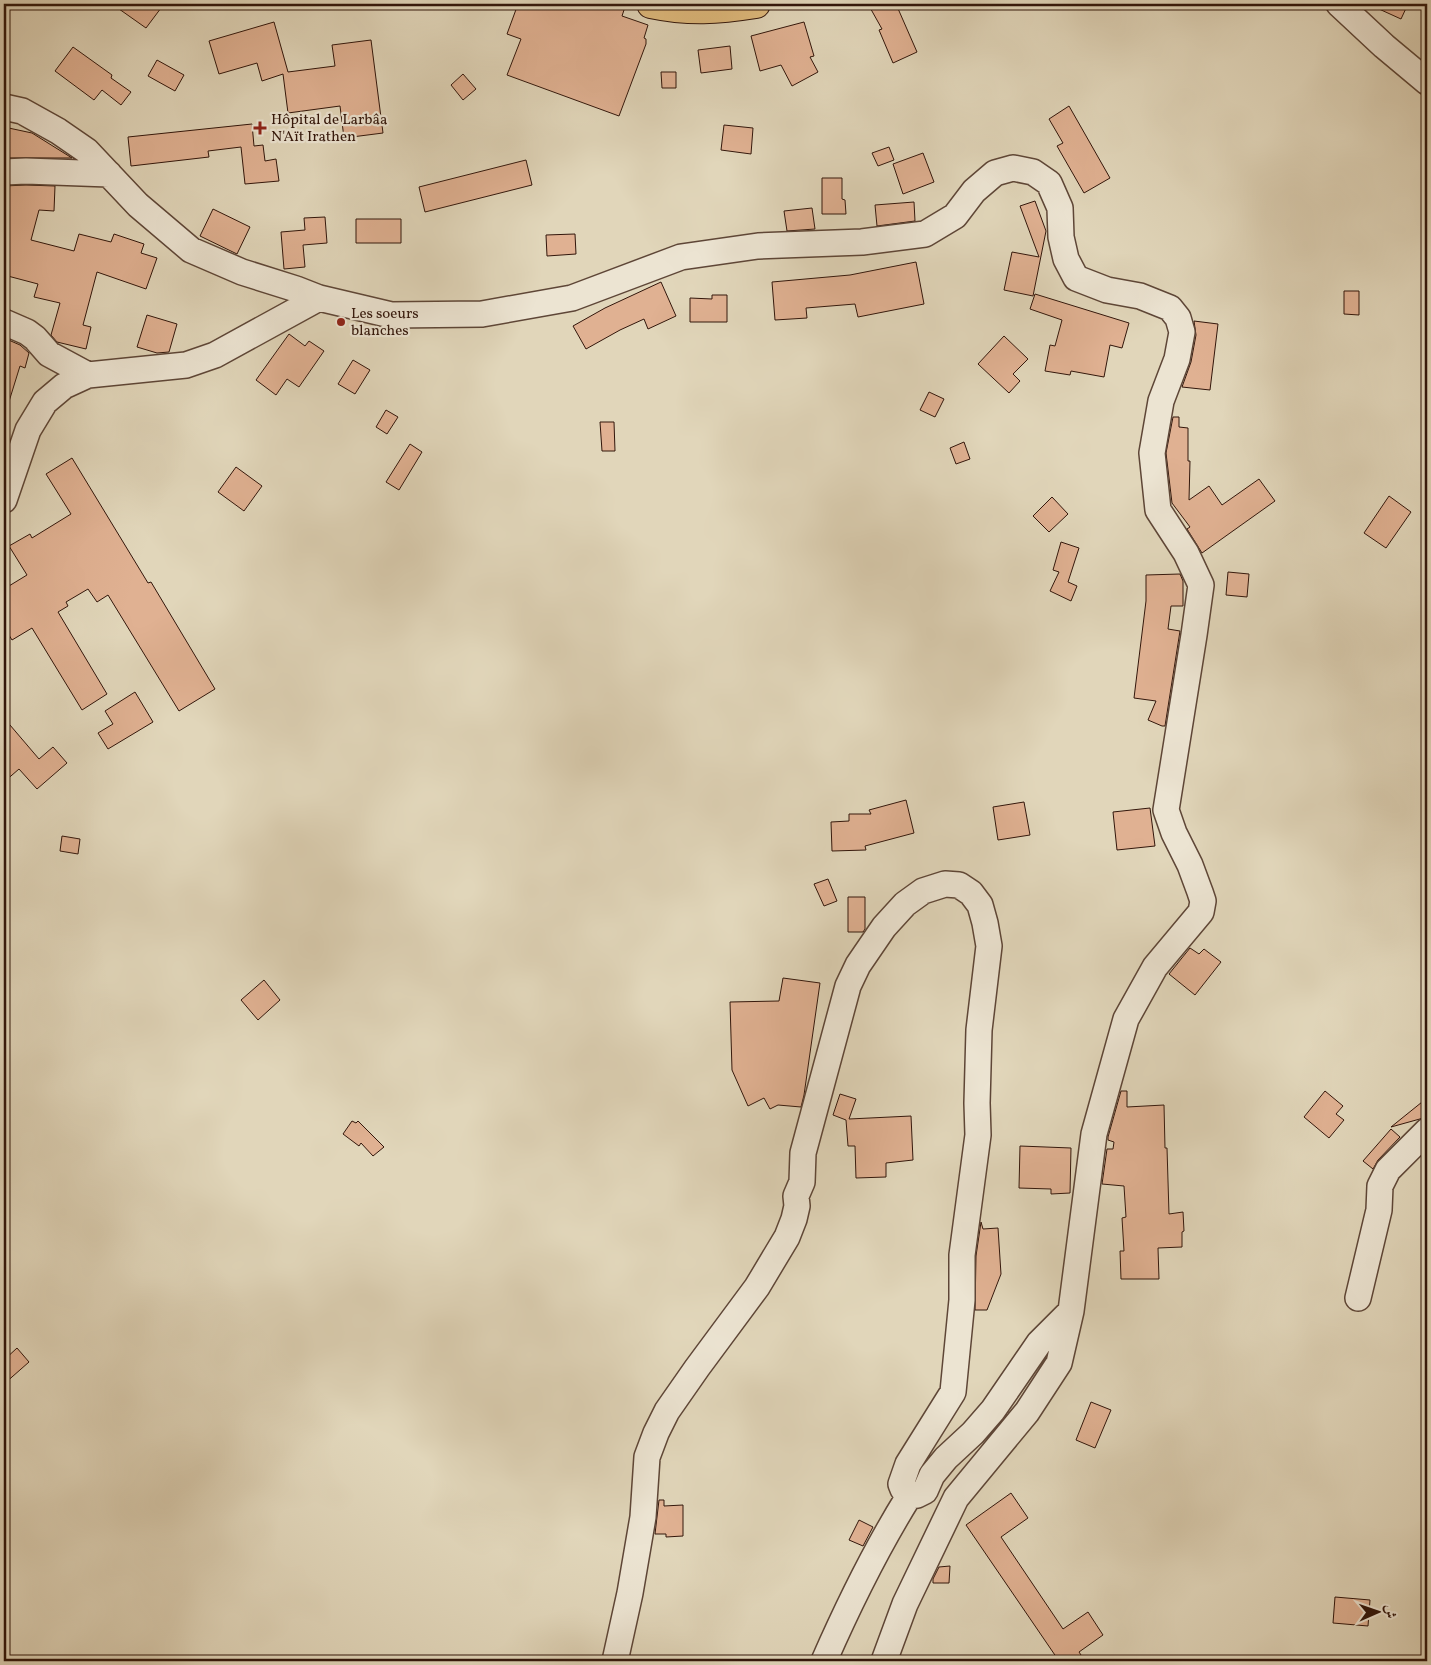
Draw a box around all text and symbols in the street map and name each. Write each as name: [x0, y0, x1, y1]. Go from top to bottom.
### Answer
place label: Hôpital de Larbâa N'Aït Irathen: [271, 110, 387, 148]
marker: Hôpital de Larbâa N'Aït Irathen: [253, 121, 267, 135]
place label: Les soeurs blanches: [351, 304, 419, 342]
marker: Les soeurs blanches: [335, 316, 347, 328]
north arrow: [1354, 1588, 1404, 1638]
text: ش: [1380, 1604, 1399, 1619]

